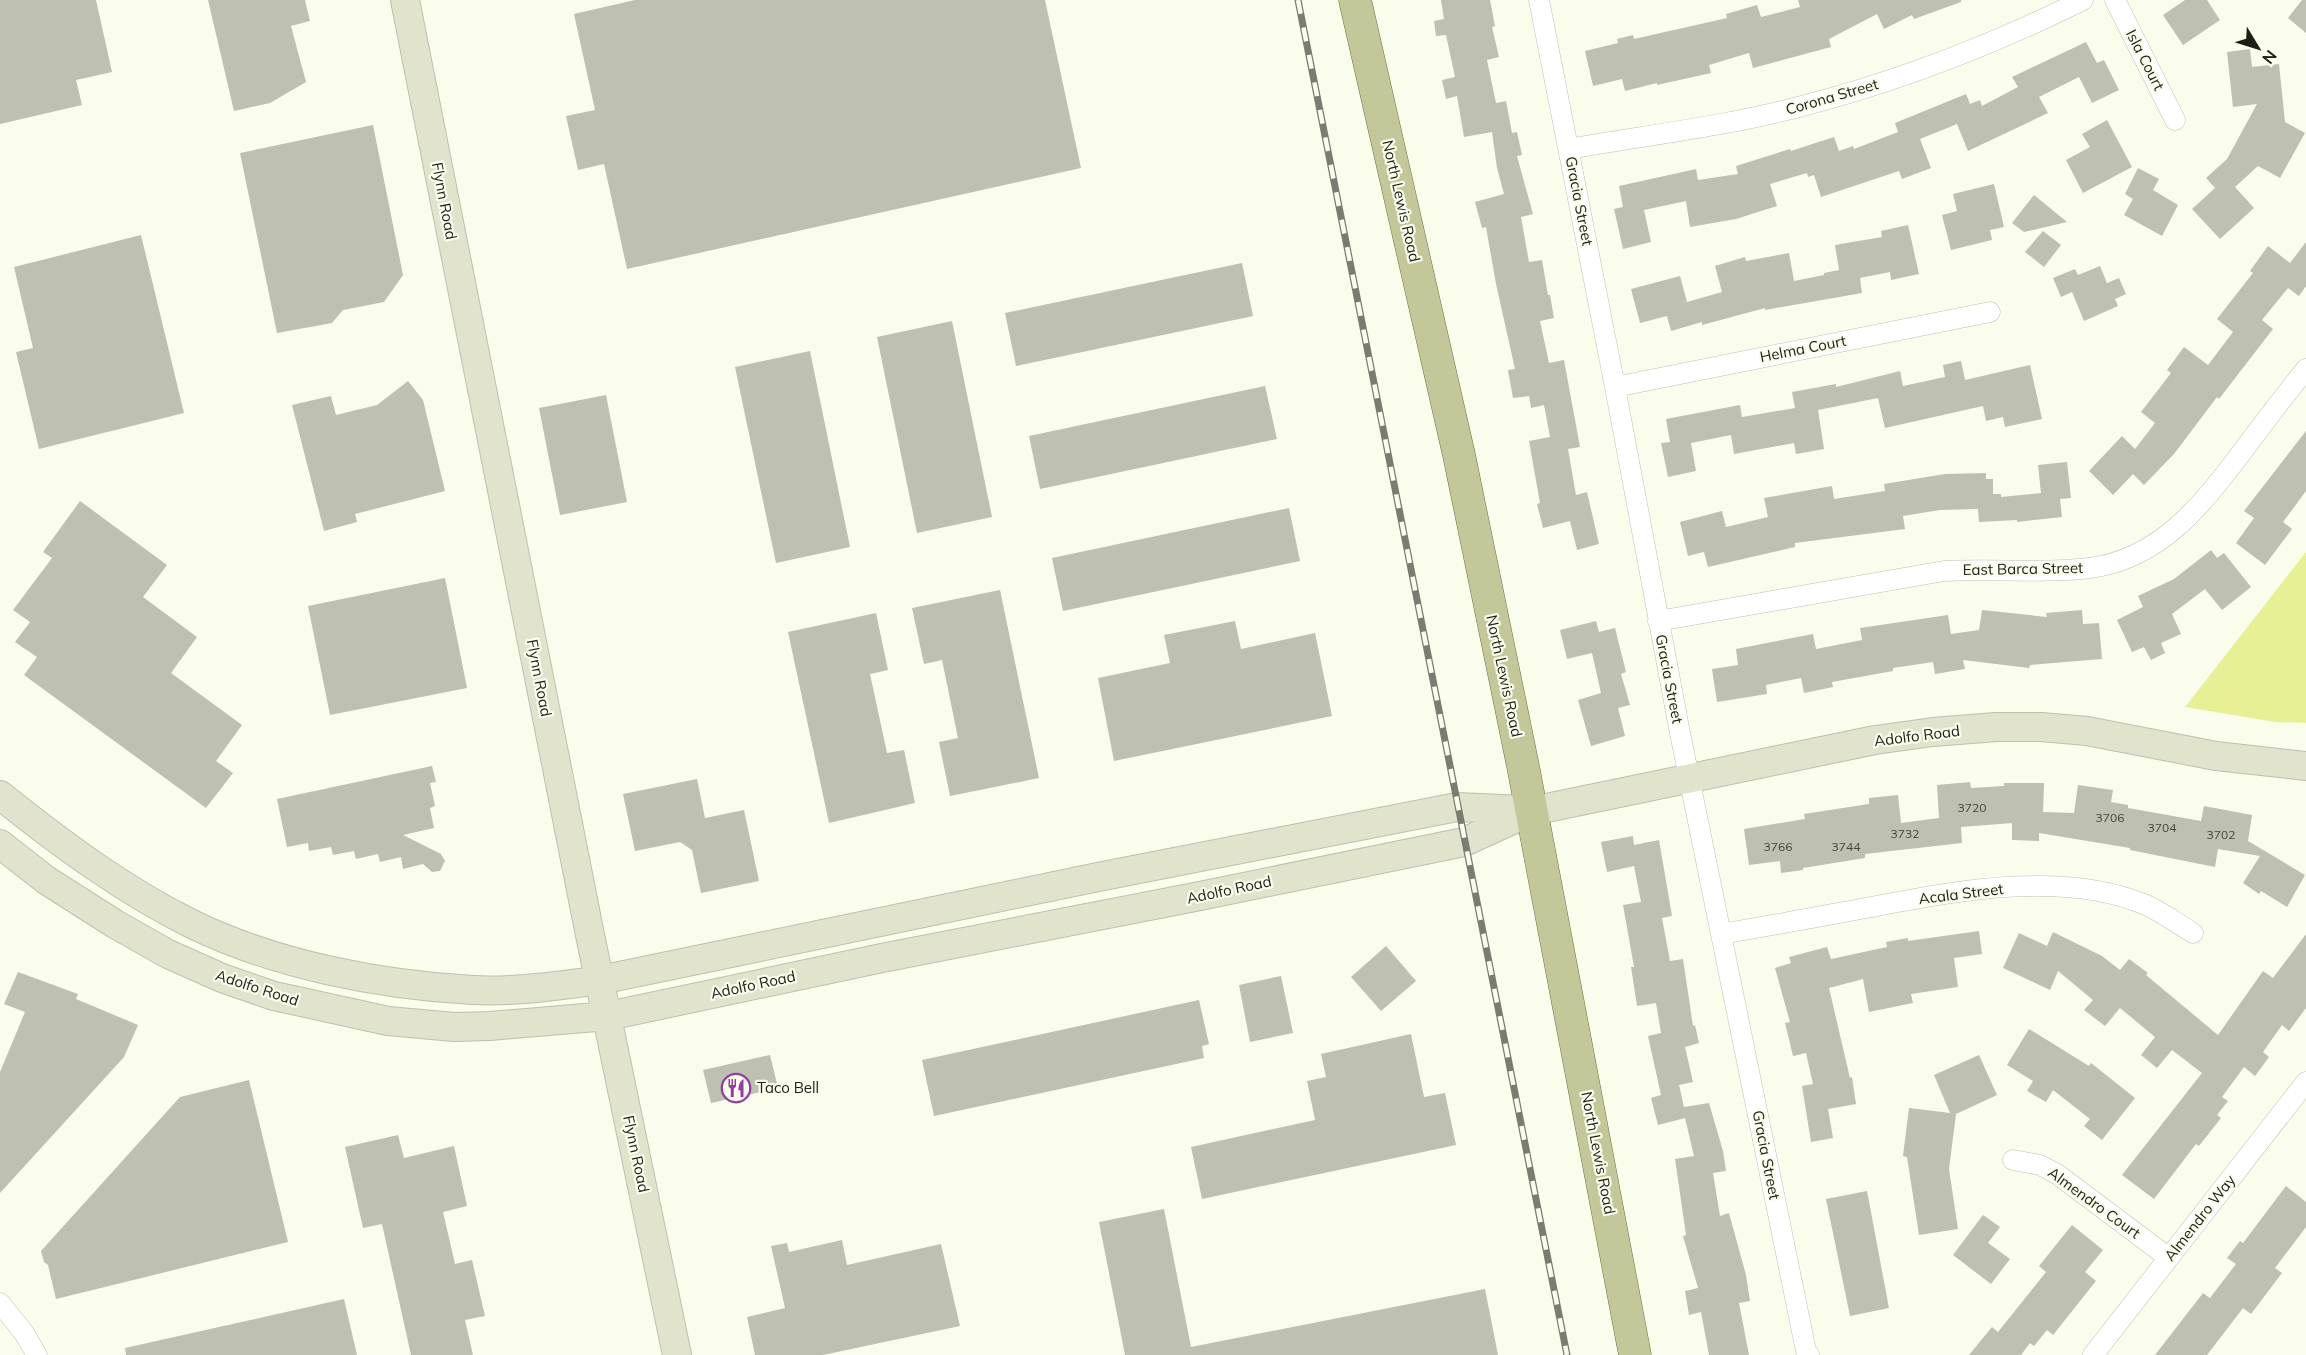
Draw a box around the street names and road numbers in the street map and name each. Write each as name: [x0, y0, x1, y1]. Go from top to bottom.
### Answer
street label: Isla Court: [2122, 26, 2169, 93]
street label: Corona Street: [1783, 74, 1880, 119]
street label: North Lewis Road: [1378, 138, 1425, 264]
street label: Gracia Street: [1562, 155, 1597, 247]
street label: Flynn Road: [428, 161, 461, 241]
street label: Helma Court: [1758, 331, 1848, 366]
street label: East Barca Street: [1963, 558, 2083, 579]
street label: North Lewis Road: [1482, 613, 1527, 739]
street label: Gracia Street: [1652, 633, 1687, 725]
street label: Flynn Road: [523, 638, 556, 718]
street label: Adolfo Road: [1873, 721, 1961, 750]
street label: Adolfo Road: [1185, 871, 1273, 908]
street label: Acala Street: [1917, 879, 2004, 908]
street label: Adolfo Road: [213, 965, 301, 1010]
street label: Adolfo Road: [709, 966, 797, 1003]
street label: North Lewis Road: [1577, 1090, 1620, 1216]
street label: Gracia Street: [1749, 1109, 1784, 1201]
street label: Flynn Road: [619, 1114, 654, 1194]
street label: Almendro Court: [2044, 1163, 2144, 1242]
street label: Almendro Way: [2160, 1171, 2239, 1265]

